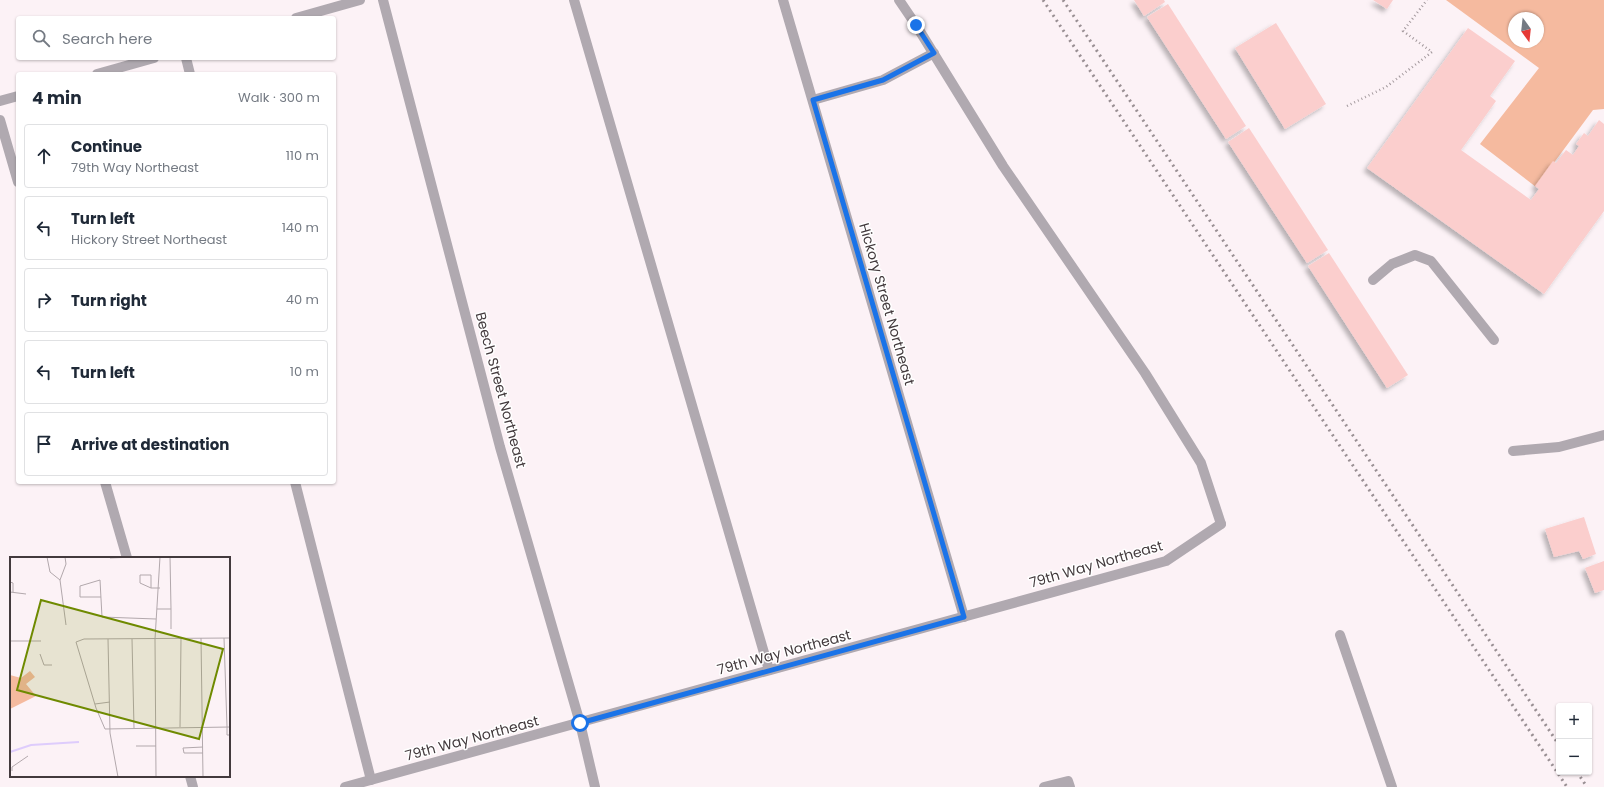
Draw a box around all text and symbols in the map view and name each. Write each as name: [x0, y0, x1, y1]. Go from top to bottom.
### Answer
north arrow: [1508, 12, 1544, 48]
search box: [16, 16, 336, 60]
route end: [907, 16, 925, 34]
icon: search: [30, 27, 52, 49]
text: Search here: [62, 28, 152, 49]
text: 4 min: [32, 86, 82, 110]
text: Walk · 300 m: [238, 88, 320, 107]
text: Continue: [71, 136, 142, 157]
icon: ahead: [33, 145, 55, 167]
text: 110 m: [286, 146, 319, 165]
text: 79th Way Northeast: [71, 158, 199, 177]
text: Turn left: [71, 208, 135, 229]
icon: left: [33, 217, 55, 239]
text: 140 m: [282, 218, 319, 237]
street label: Hickory Street Northeast: [854, 220, 920, 388]
text: Hickory Street Northeast: [71, 230, 227, 249]
icon: right: [33, 289, 55, 311]
text: Turn right: [71, 290, 147, 311]
text: 40 m: [286, 290, 319, 309]
street label: Beech Street Northeast: [471, 310, 531, 470]
icon: left: [33, 361, 55, 383]
text: Turn left: [71, 362, 135, 383]
text: 10 m: [290, 362, 319, 381]
icon: arrive: [33, 433, 55, 455]
text: Arrive at destination: [71, 434, 229, 455]
street label: 79th Way Northeast: [1027, 535, 1165, 593]
inset map: [10, 557, 230, 777]
street label: 79th Way Northeast: [715, 625, 853, 679]
map controls: [1556, 703, 1592, 775]
button: +: [1556, 703, 1592, 739]
street label: 79th Way Northeast: [403, 711, 541, 765]
route start: [571, 714, 589, 732]
button: −: [1556, 739, 1592, 775]

